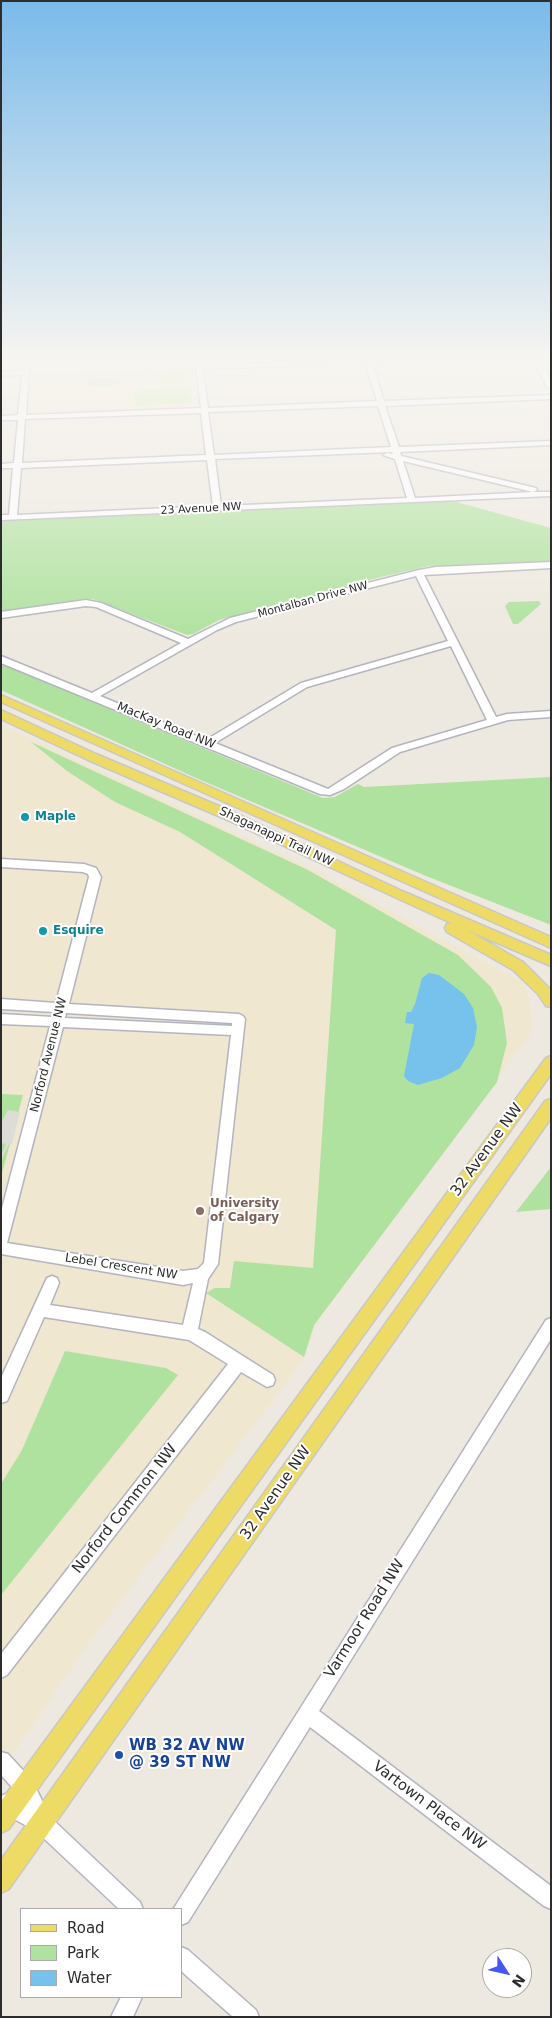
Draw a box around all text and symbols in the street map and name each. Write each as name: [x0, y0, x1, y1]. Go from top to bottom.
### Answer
street label: 23 Avenue NW: [160, 500, 242, 518]
street label: Montalban Drive NW: [257, 579, 369, 621]
street label: MacKay Road NW: [115, 700, 217, 752]
street label: Shaganappi Trail NW: [217, 804, 335, 870]
place label: Maple: [35, 810, 76, 824]
marker: Maple: [19, 811, 31, 823]
place label: Esquire: [53, 924, 104, 938]
marker: Esquire: [37, 925, 49, 937]
street label: Norford Avenue NW: [28, 996, 70, 1114]
street label: 32 Avenue NW: [447, 1100, 527, 1200]
place label: University of Calgary: [210, 1197, 279, 1225]
marker: University of Calgary: [194, 1205, 206, 1217]
street label: Lebel Crescent NW: [64, 1251, 178, 1283]
street label: Norford Common NW: [69, 1441, 181, 1577]
street label: 32 Avenue NW: [237, 1443, 315, 1543]
street label: Varmoor Road NW: [321, 1556, 409, 1682]
place label: WB 32 AV NW @ 39 ST NW: [129, 1737, 245, 1772]
marker: WB 32 AV NW @ 39 ST NW: [113, 1749, 125, 1761]
street label: Vartown Place NW: [369, 1758, 489, 1854]
legend: [20, 1908, 182, 1998]
text: Road: [67, 1919, 105, 1937]
text: Park: [67, 1944, 99, 1962]
north arrow: [482, 1948, 532, 1998]
text: Water: [67, 1969, 111, 1987]
text: N: [509, 1972, 528, 1990]

